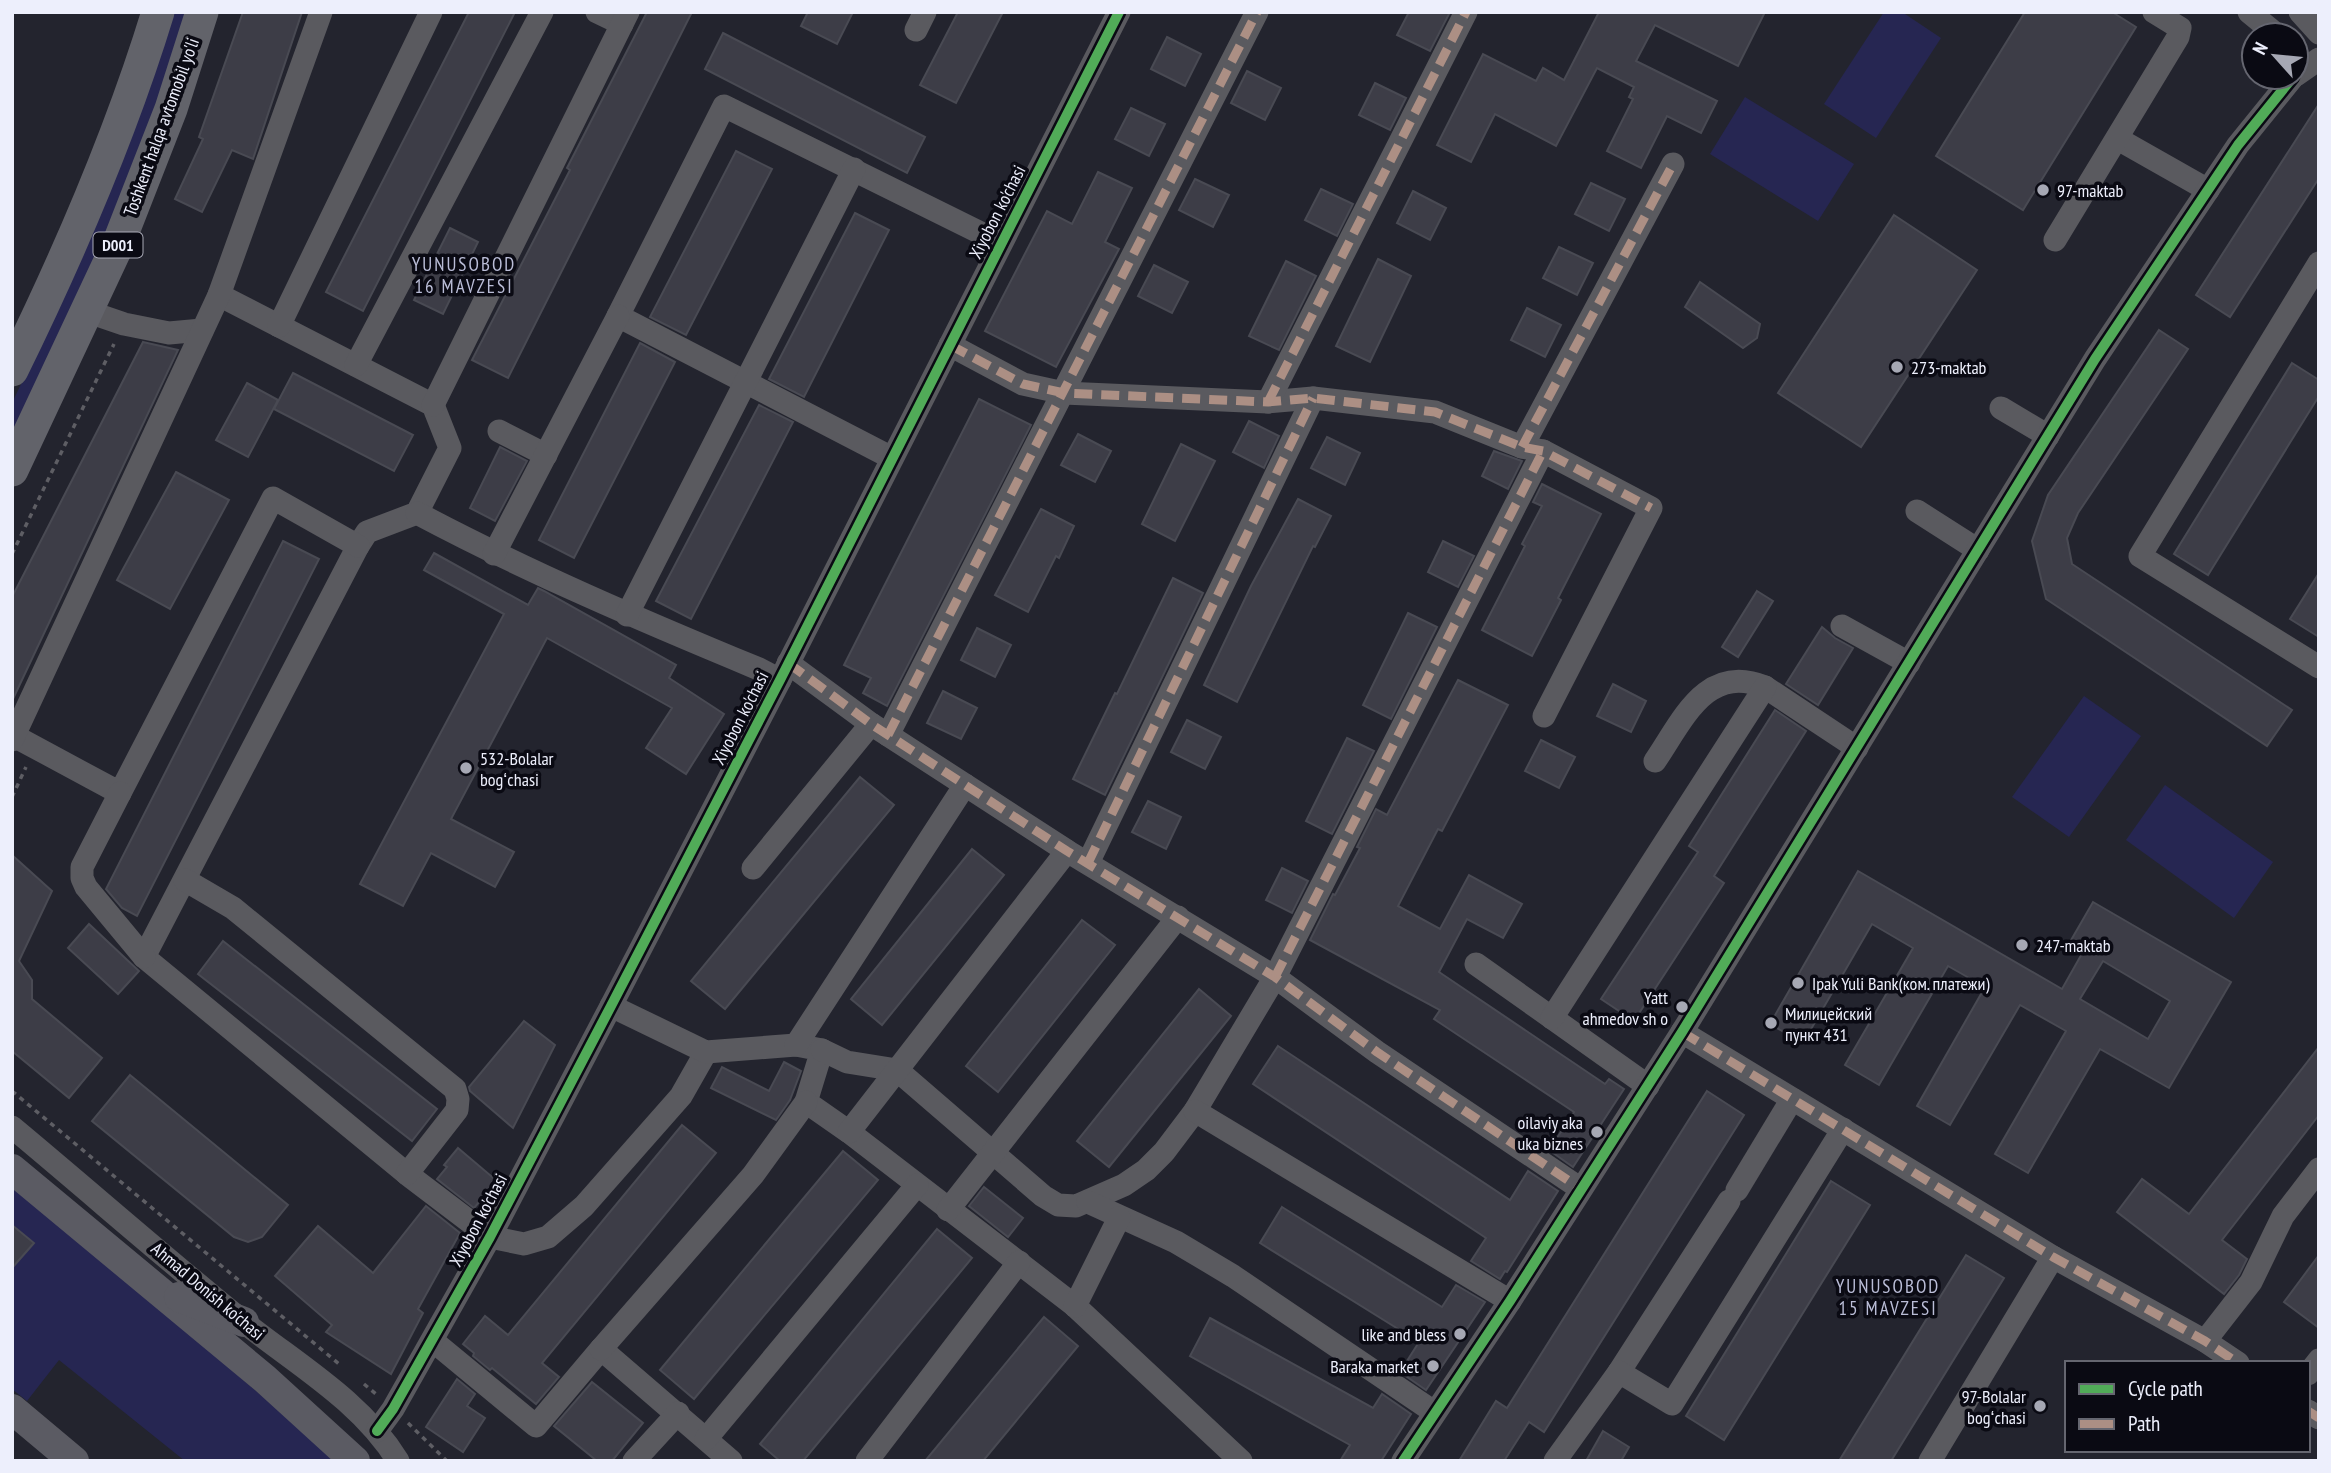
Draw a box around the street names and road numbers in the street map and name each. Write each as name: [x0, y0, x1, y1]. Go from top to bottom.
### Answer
street label: Toshkent halqa avtomobil yo'li: [118, 35, 204, 219]
street label: Xiyobon ko'chasi: [964, 161, 1030, 263]
road number: D001: [94, 232, 142, 258]
street label: Xiyobon ko'chasi: [707, 667, 773, 769]
street label: Xiyobon ko'chasi: [444, 1170, 512, 1270]
street label: Ahmad Donish ko'chasi: [147, 1237, 269, 1345]

